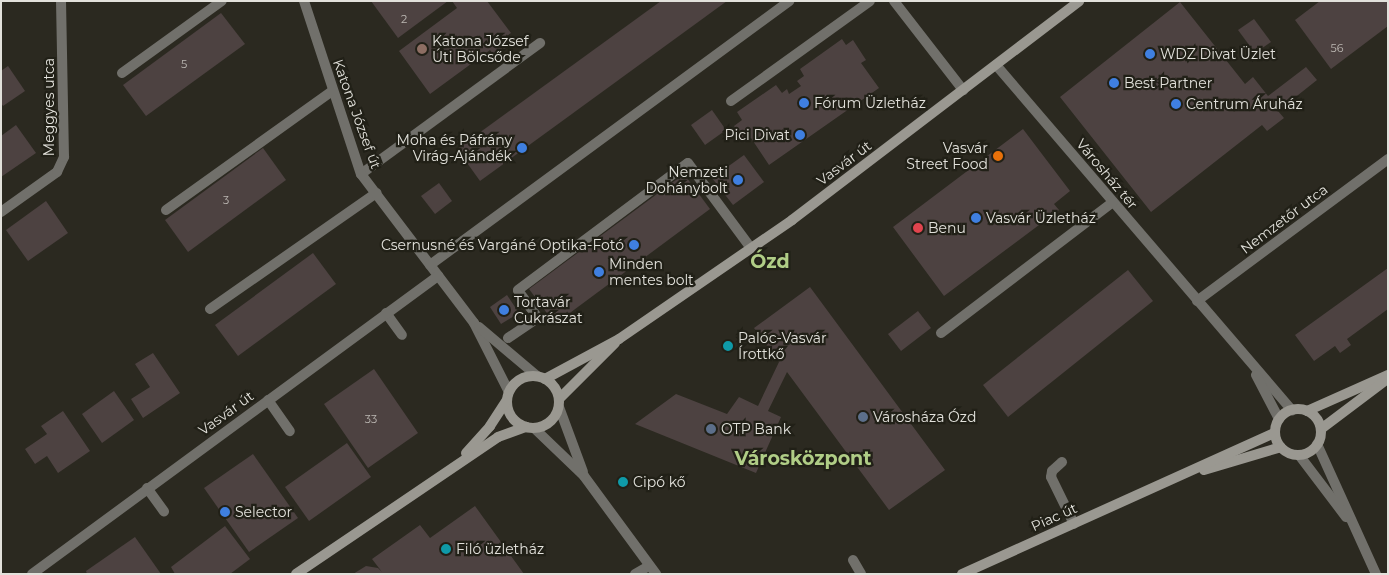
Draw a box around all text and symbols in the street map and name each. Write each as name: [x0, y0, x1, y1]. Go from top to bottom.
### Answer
house number: 2: [401, 12, 407, 26]
place label: Katona József Úti Bölcsőde: [432, 33, 528, 65]
house number: 56: [1331, 41, 1343, 55]
marker: Katona József Úti Bölcsőde: [416, 43, 428, 55]
place label: WDZ Divat Üzlet: [1160, 46, 1276, 62]
marker: WDZ Divat Üzlet: [1144, 48, 1156, 60]
house number: 5: [181, 57, 187, 71]
street label: Katona József út: [329, 57, 385, 171]
street label: Meggyes utca: [41, 58, 57, 156]
place label: Best Partner: [1124, 75, 1212, 91]
marker: Best Partner: [1108, 77, 1120, 89]
place label: Fórum Üzletház: [814, 95, 926, 111]
place label: Centrum Áruház: [1186, 96, 1303, 112]
marker: Fórum Üzletház: [798, 97, 810, 109]
marker: Centrum Áruház: [1170, 98, 1182, 110]
place label: Pici Divat: [724, 127, 790, 143]
marker: Pici Divat: [794, 129, 806, 141]
place label: Moha és Páfrány Virág-Ajándék: [397, 132, 512, 164]
street label: Városház tér: [1073, 136, 1141, 212]
street label: Vasvár út: [813, 137, 875, 189]
place label: Vasvár Street Food: [906, 140, 988, 172]
marker: Moha és Páfrány Virág-Ajándék: [516, 142, 528, 154]
marker: Vasvár Street Food: [992, 150, 1004, 162]
place label: Nemzeti Dohánybolt: [646, 164, 728, 196]
marker: Nemzeti Dohánybolt: [732, 174, 744, 186]
street label: Nemzetőr utca: [1237, 181, 1331, 257]
house number: 3: [223, 193, 229, 207]
place label: Vasvár Üzletház: [986, 210, 1096, 226]
marker: Vasvár Üzletház: [970, 212, 982, 224]
place label: Benu: [928, 220, 966, 236]
marker: Benu: [912, 222, 924, 234]
place label: Csernusné és Vargáné Optika-Fotó: [381, 237, 624, 253]
marker: Csernusné és Vargáné Optika-Fotó: [628, 239, 640, 251]
district label: Ózd: [750, 251, 790, 273]
place label: Minden mentes bolt: [609, 256, 694, 288]
marker: Minden mentes bolt: [593, 266, 605, 278]
place label: Tortavár Cukrászat: [514, 294, 583, 326]
marker: Tortavár Cukrászat: [498, 304, 510, 316]
place label: Palóc-Vasvár Írottkő: [738, 330, 827, 362]
marker: Palóc-Vasvár Írottkő: [722, 340, 734, 352]
street label: Vasvár út: [195, 387, 257, 439]
place label: Városháza Ózd: [873, 409, 976, 425]
marker: Városháza Ózd: [857, 411, 869, 423]
house number: 33: [365, 412, 377, 426]
place label: OTP Bank: [721, 421, 791, 437]
marker: OTP Bank: [705, 423, 717, 435]
district label: Városközpont: [735, 448, 871, 470]
place label: Cipó kő: [633, 474, 685, 490]
marker: Cipó kő: [617, 476, 629, 488]
street label: Piac út: [1028, 499, 1080, 535]
place label: Selector: [235, 504, 292, 520]
marker: Selector: [219, 506, 231, 518]
place label: Filó üzletház: [456, 541, 544, 557]
marker: Filó üzletház: [440, 543, 452, 555]

